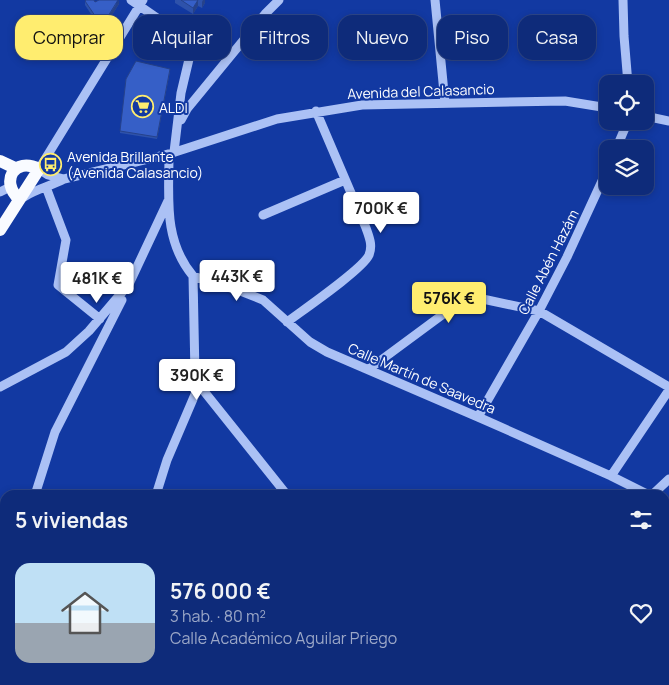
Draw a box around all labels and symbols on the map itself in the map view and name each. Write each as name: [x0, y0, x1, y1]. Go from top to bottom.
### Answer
street label: Avenida del Calasancio: [347, 79, 495, 103]
supermarket icon: ALDI: [131, 95, 155, 119]
place label: ALDI: [159, 98, 188, 117]
place label: Avenida Brillante (Avenida Calasancio): [67, 147, 203, 182]
bus stop icon: Avenida Brillante (Avenida Calasancio): [39, 152, 63, 176]
pin: 700K €: [340, 192, 422, 234]
street label: Calle Abén Hazám: [513, 206, 583, 318]
pin: 443K €: [196, 260, 278, 302]
pin: 481K €: [56, 262, 138, 304]
pin: 576K €: [408, 282, 490, 324]
street label: Calle Martín de Saavedra: [345, 338, 499, 418]
pin: 390K €: [156, 358, 238, 401]

